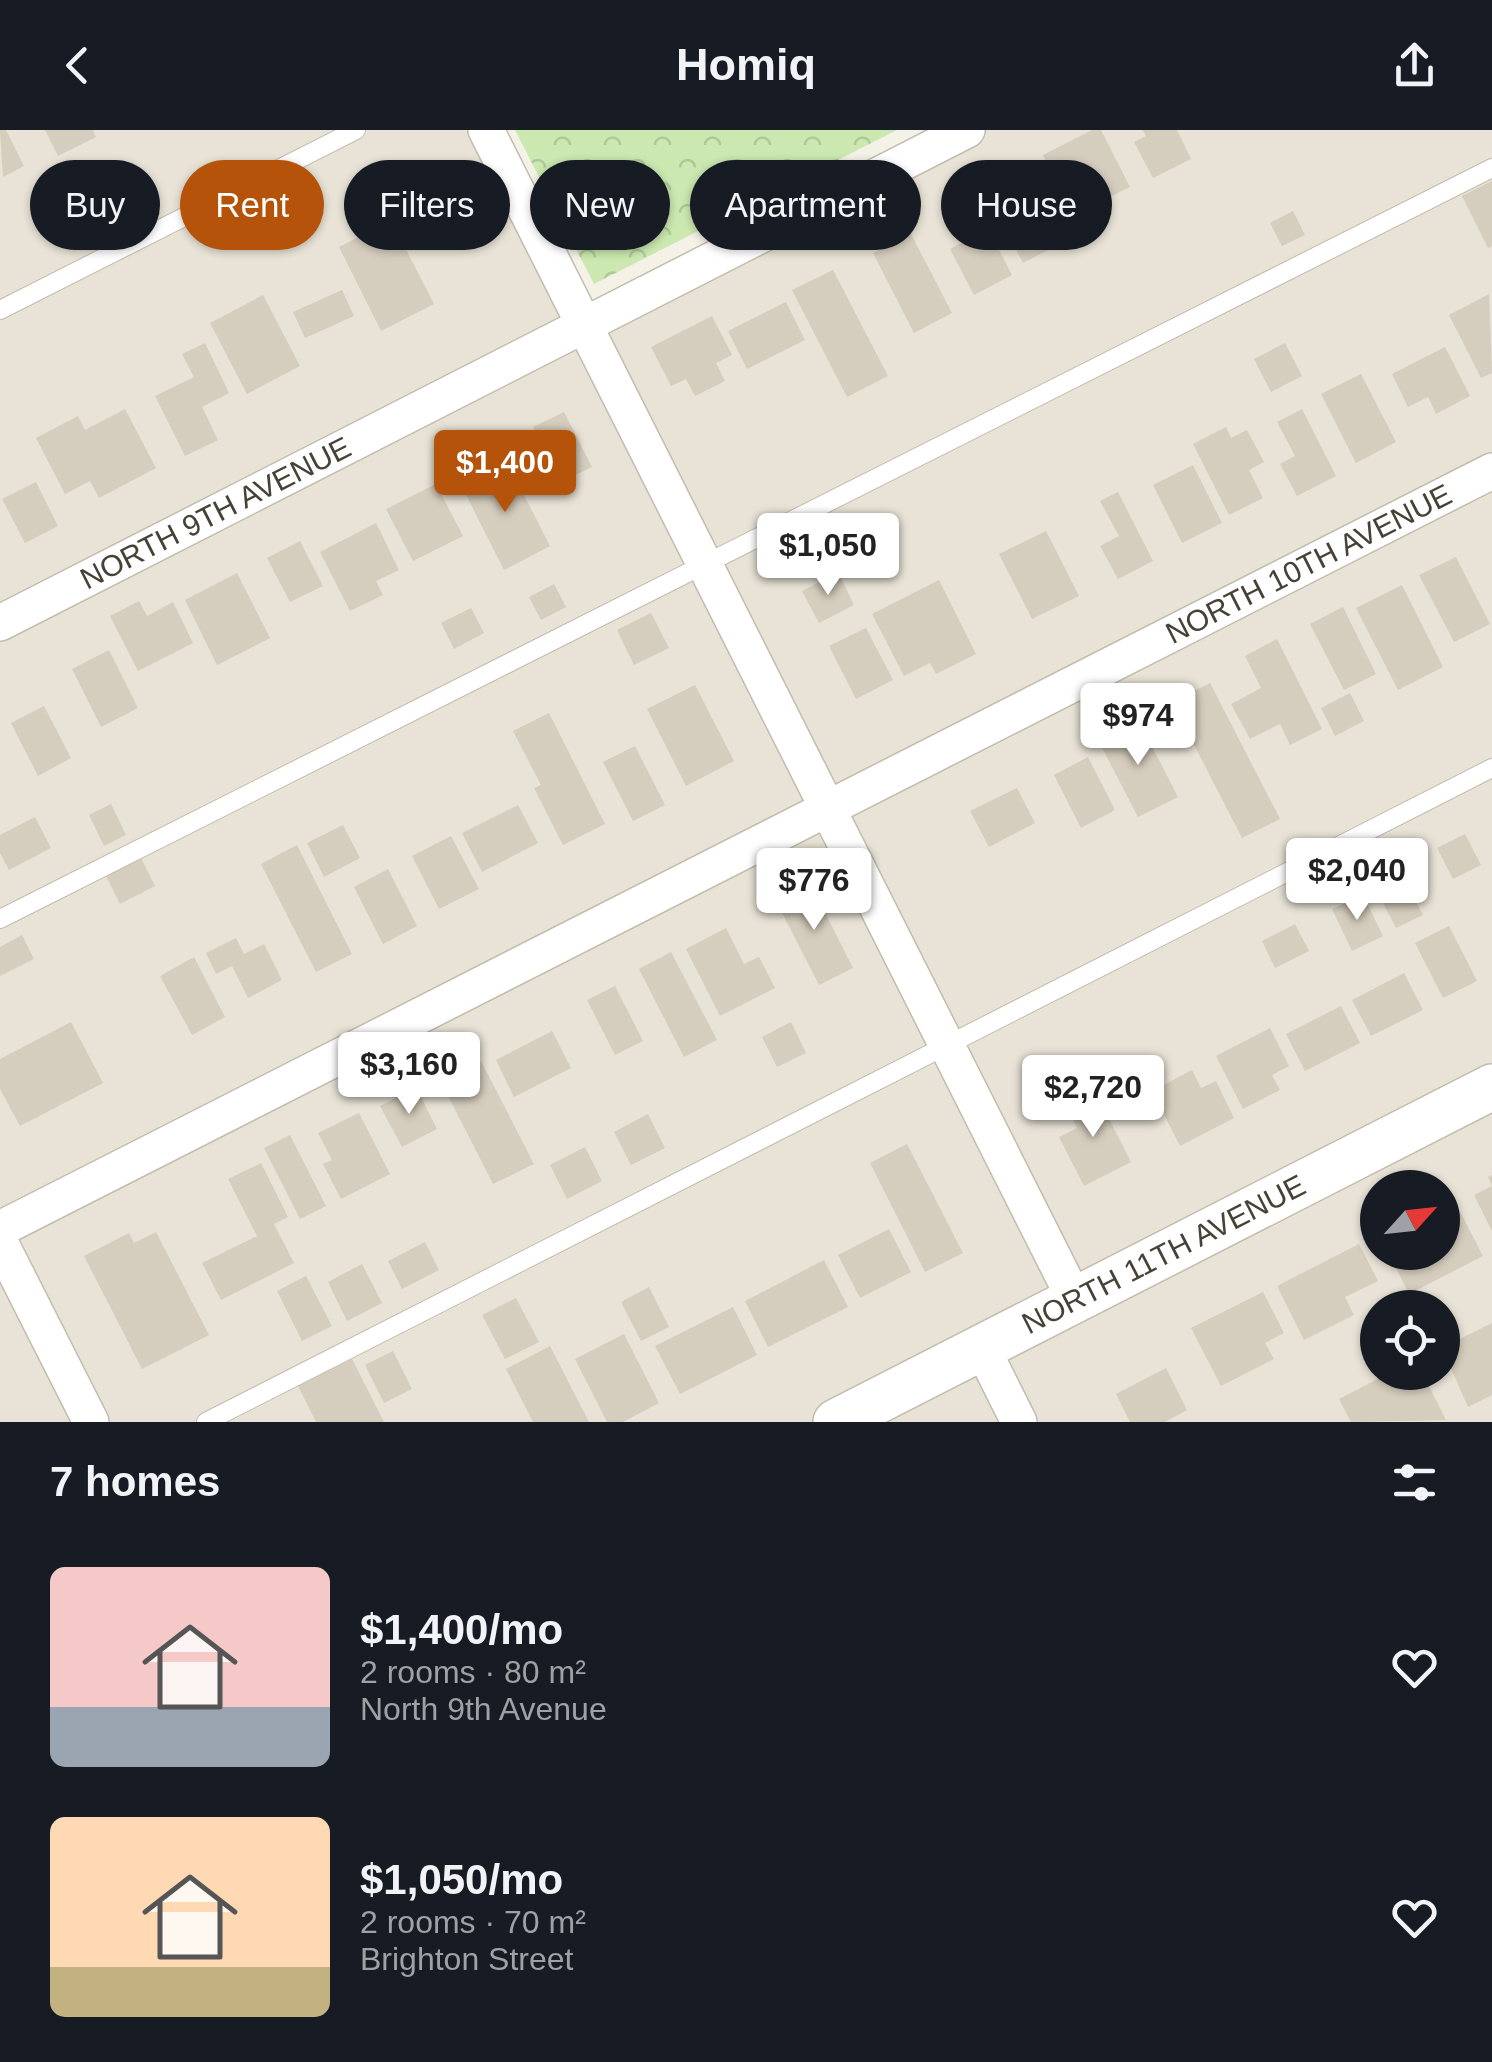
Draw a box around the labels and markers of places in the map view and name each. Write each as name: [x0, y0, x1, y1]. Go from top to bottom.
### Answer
pin: $1,400: [424, 430, 586, 515]
pin: $1,050: [747, 513, 909, 598]
pin: $974: [1079, 683, 1197, 768]
pin: $2,040: [1276, 838, 1438, 923]
pin: $776: [755, 848, 873, 933]
pin: $3,160: [328, 1032, 490, 1117]
pin: $2,720: [1012, 1055, 1174, 1140]

